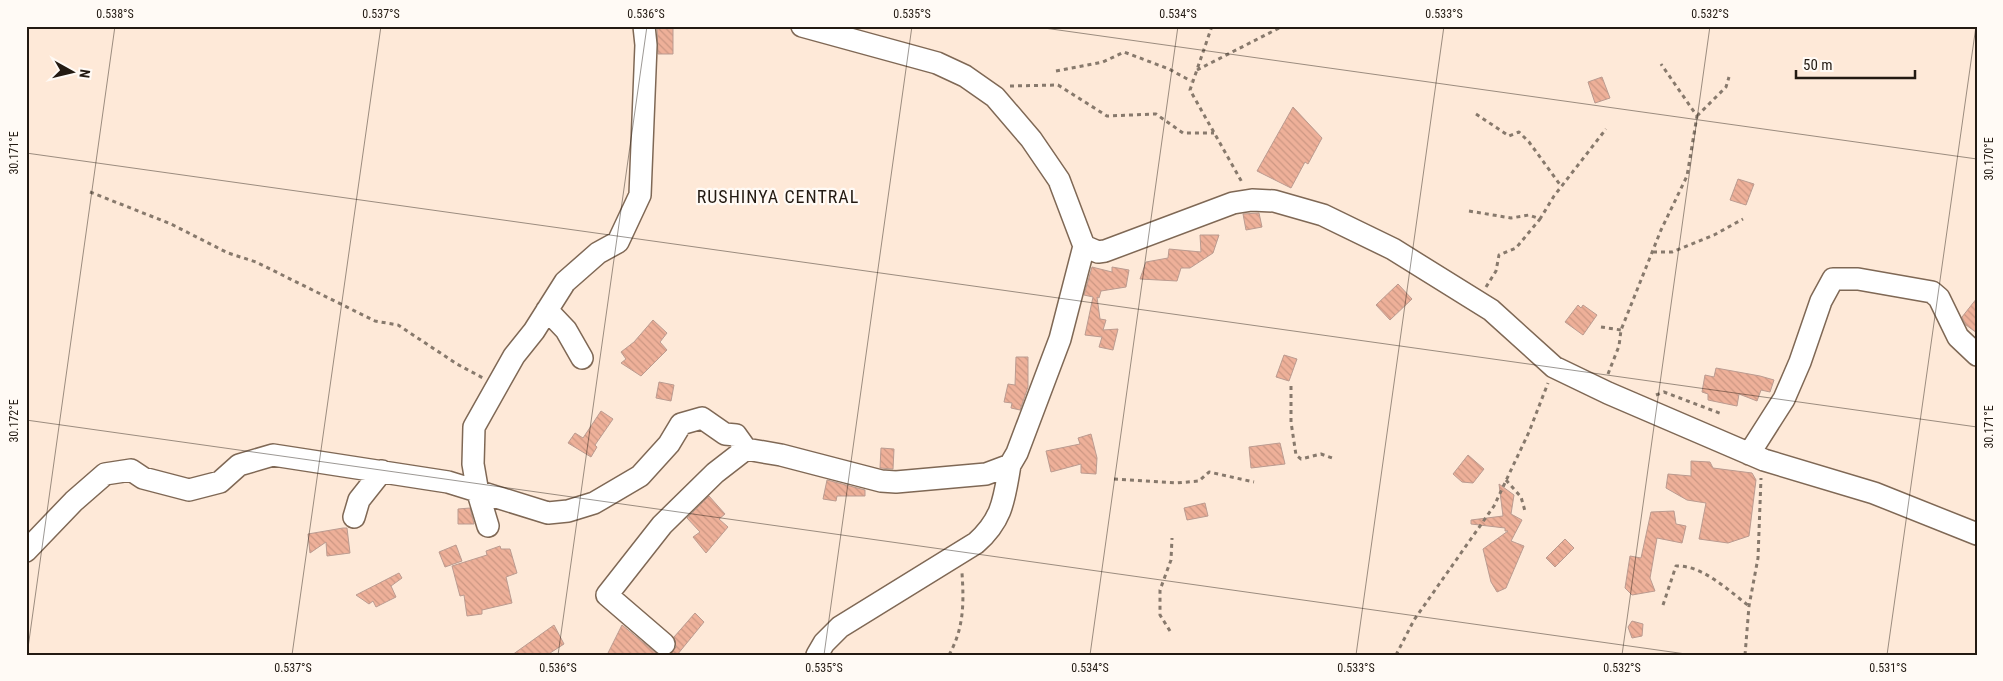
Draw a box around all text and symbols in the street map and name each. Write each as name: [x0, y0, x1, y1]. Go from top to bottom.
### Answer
text: 0.538°S: [96, 7, 134, 21]
text: 0.537°S: [362, 7, 400, 21]
text: 0.536°S: [627, 7, 665, 21]
text: 0.535°S: [893, 7, 931, 21]
text: 0.534°S: [1159, 7, 1197, 21]
text: 0.533°S: [1425, 7, 1463, 21]
text: 0.532°S: [1691, 7, 1729, 21]
north arrow: [48, 48, 98, 98]
scale bar: [1796, 48, 1914, 80]
text: 50 m: [1803, 56, 1833, 74]
text: N: [76, 68, 93, 79]
text: 30.171°E: [7, 131, 21, 175]
text: 30.170°E: [1982, 137, 1996, 181]
district label: RUSHINYA CENTRAL: [697, 186, 859, 207]
text: 30.172°E: [7, 399, 21, 443]
text: 30.171°E: [1982, 405, 1996, 449]
text: 0.537°S: [274, 661, 312, 675]
text: 0.536°S: [539, 661, 577, 675]
text: 0.535°S: [805, 661, 843, 675]
text: 0.534°S: [1071, 661, 1109, 675]
text: 0.533°S: [1337, 661, 1375, 675]
text: 0.532°S: [1603, 661, 1641, 675]
text: 0.531°S: [1869, 661, 1907, 675]

